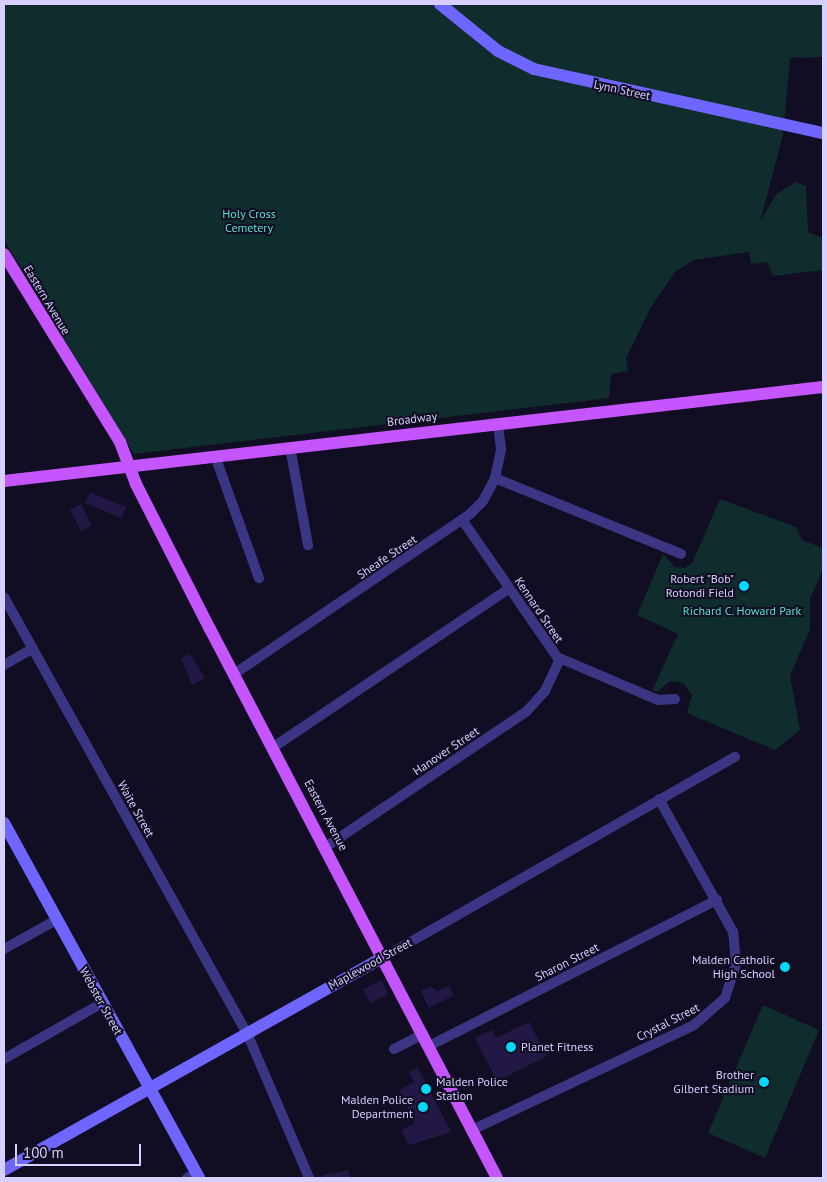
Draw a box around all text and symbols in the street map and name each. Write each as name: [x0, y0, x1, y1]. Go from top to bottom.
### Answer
street label: Lynn Street: [592, 77, 652, 103]
park label: Holy Cross Cemetery: [222, 207, 276, 235]
street label: Eastern Avenue: [21, 263, 73, 337]
street label: Broadway: [386, 409, 438, 429]
street label: Sheafe Street: [355, 532, 419, 582]
place label: Robert "Bob" Rotondi Field: [666, 572, 734, 600]
street label: Kennard Street: [512, 574, 566, 646]
marker: Robert "Bob" Rotondi Field: [738, 580, 750, 592]
park label: Richard C. Howard Park: [682, 604, 802, 618]
street label: Hanover Street: [410, 724, 482, 778]
street label: Eastern Avenue: [301, 777, 351, 853]
street label: Waite Street: [115, 778, 157, 840]
street label: Maplewood Street: [326, 935, 414, 993]
street label: Sharon Street: [533, 940, 601, 984]
place label: Malden Catholic High School: [692, 953, 775, 981]
marker: Malden Catholic High School: [779, 961, 791, 973]
street label: Webster Street: [77, 965, 125, 1037]
street label: Crystal Street: [634, 1000, 702, 1044]
place label: Planet Fitness: [521, 1040, 593, 1054]
marker: Planet Fitness: [505, 1041, 517, 1053]
place label: Brother Gilbert Stadium: [673, 1068, 754, 1096]
place label: Malden Police Station: [436, 1075, 508, 1103]
marker: Brother Gilbert Stadium: [758, 1076, 770, 1088]
marker: Malden Police Station: [420, 1083, 432, 1095]
place label: Malden Police Department: [341, 1093, 413, 1121]
marker: Malden Police Department: [417, 1101, 429, 1113]
scale bar: [18, 1134, 144, 1166]
text: 100 m: [23, 1143, 64, 1162]

